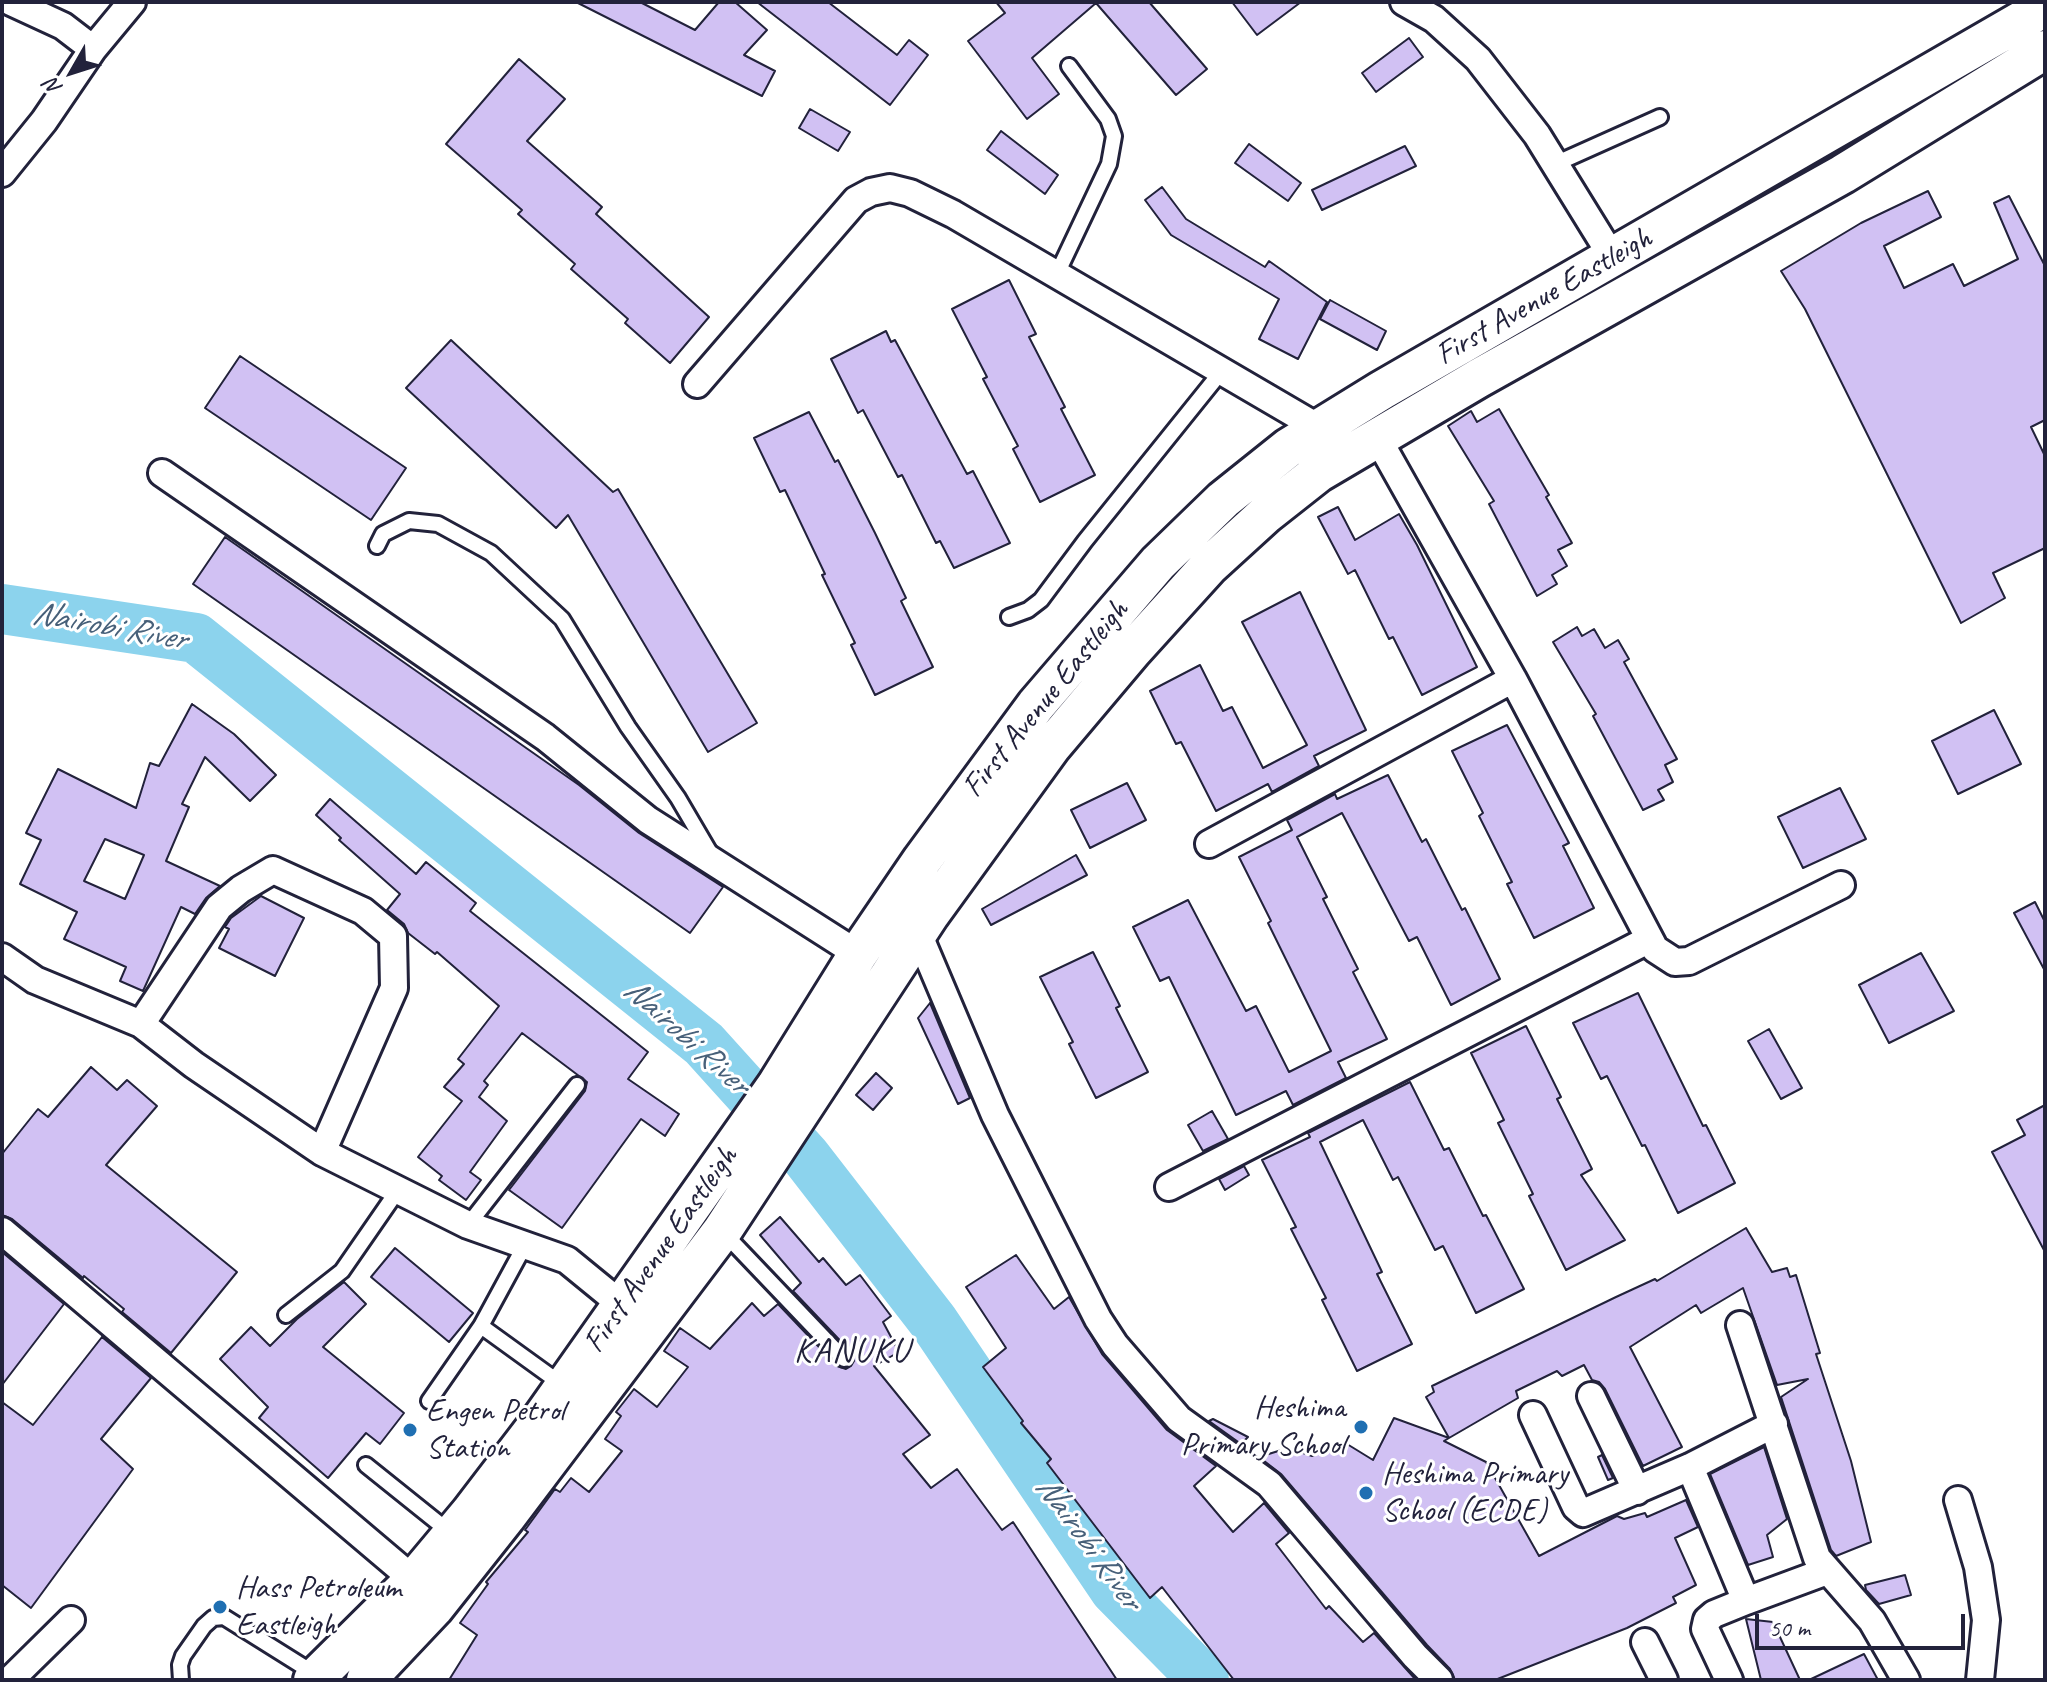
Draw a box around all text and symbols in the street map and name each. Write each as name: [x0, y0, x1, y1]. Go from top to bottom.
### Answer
north arrow: [32, 32, 112, 112]
text: N: [38, 73, 69, 101]
street label: First Avenue Eastleigh: [1429, 220, 1659, 374]
water label: Nairobi River: [29, 593, 189, 661]
street label: First Avenue Eastleigh: [955, 593, 1137, 805]
water label: Nairobi River: [615, 970, 757, 1104]
street label: First Avenue Eastleigh: [576, 1139, 746, 1361]
district label: KANUKU: [795, 1332, 909, 1372]
place label: Heshima Primary School: [1181, 1390, 1345, 1465]
place label: Engen Petrol Station: [426, 1393, 565, 1468]
marker: Heshima Primary School: [1352, 1418, 1370, 1436]
marker: Engen Petrol Station: [401, 1421, 419, 1439]
place label: Heshima Primary School (ECDE): [1382, 1456, 1568, 1531]
water label: Nairobi River: [1026, 1468, 1150, 1618]
marker: Heshima Primary School (ECDE): [1357, 1484, 1375, 1502]
place label: Hass Petroleum Eastleigh: [236, 1570, 401, 1645]
marker: Hass Petroleum Eastleigh: [211, 1598, 229, 1616]
scale bar: [1759, 1598, 1969, 1648]
text: 50 m: [1769, 1613, 1810, 1643]

